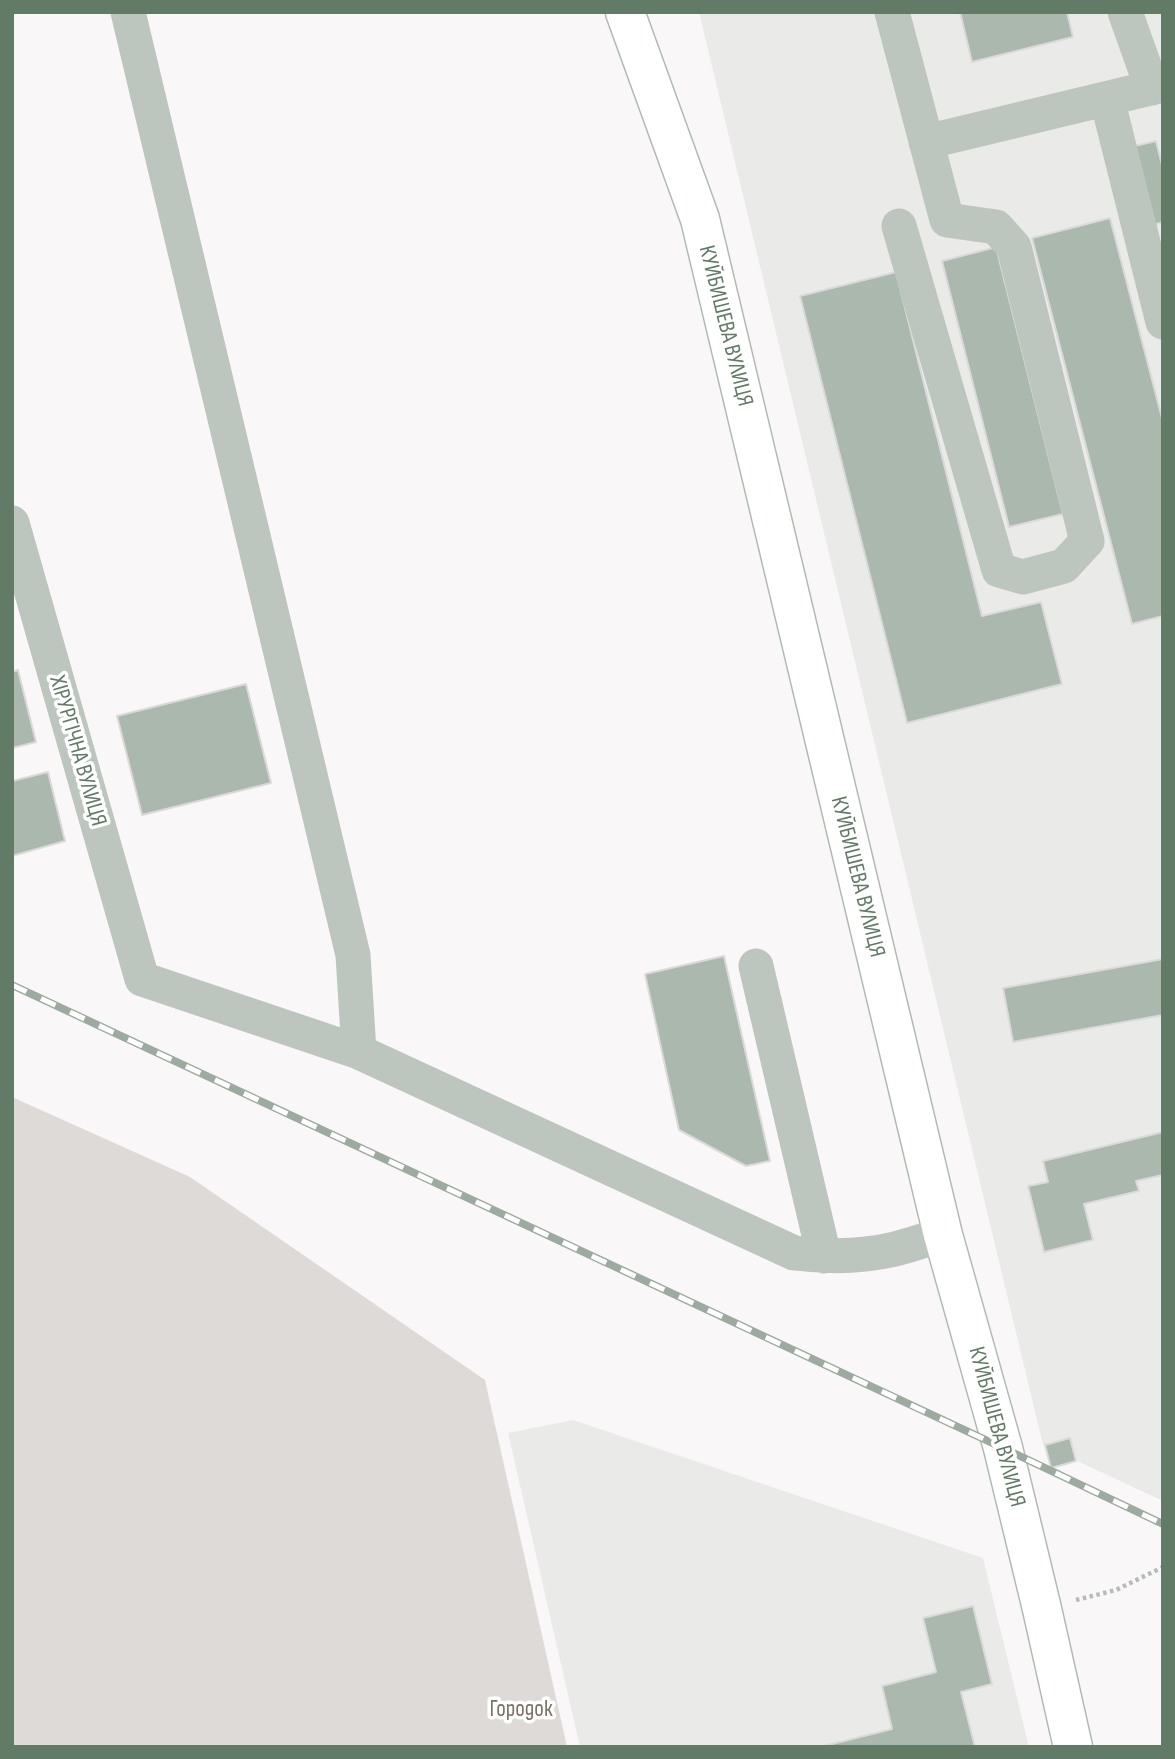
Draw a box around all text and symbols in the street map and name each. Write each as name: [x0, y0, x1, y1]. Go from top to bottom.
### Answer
street label: КУЙБИШЕВА ВУЛИЦЯ: [692, 243, 758, 409]
street label: ХІРУРГІЧНА ВУЛИЦЯ: [42, 673, 112, 829]
street label: КУЙБИШЕВА ВУЛИЦЯ: [824, 794, 890, 960]
street label: КУЙБИШЕВА ВУЛИЦЯ: [961, 1344, 1031, 1510]
park label: Городок: [489, 1696, 553, 1724]

